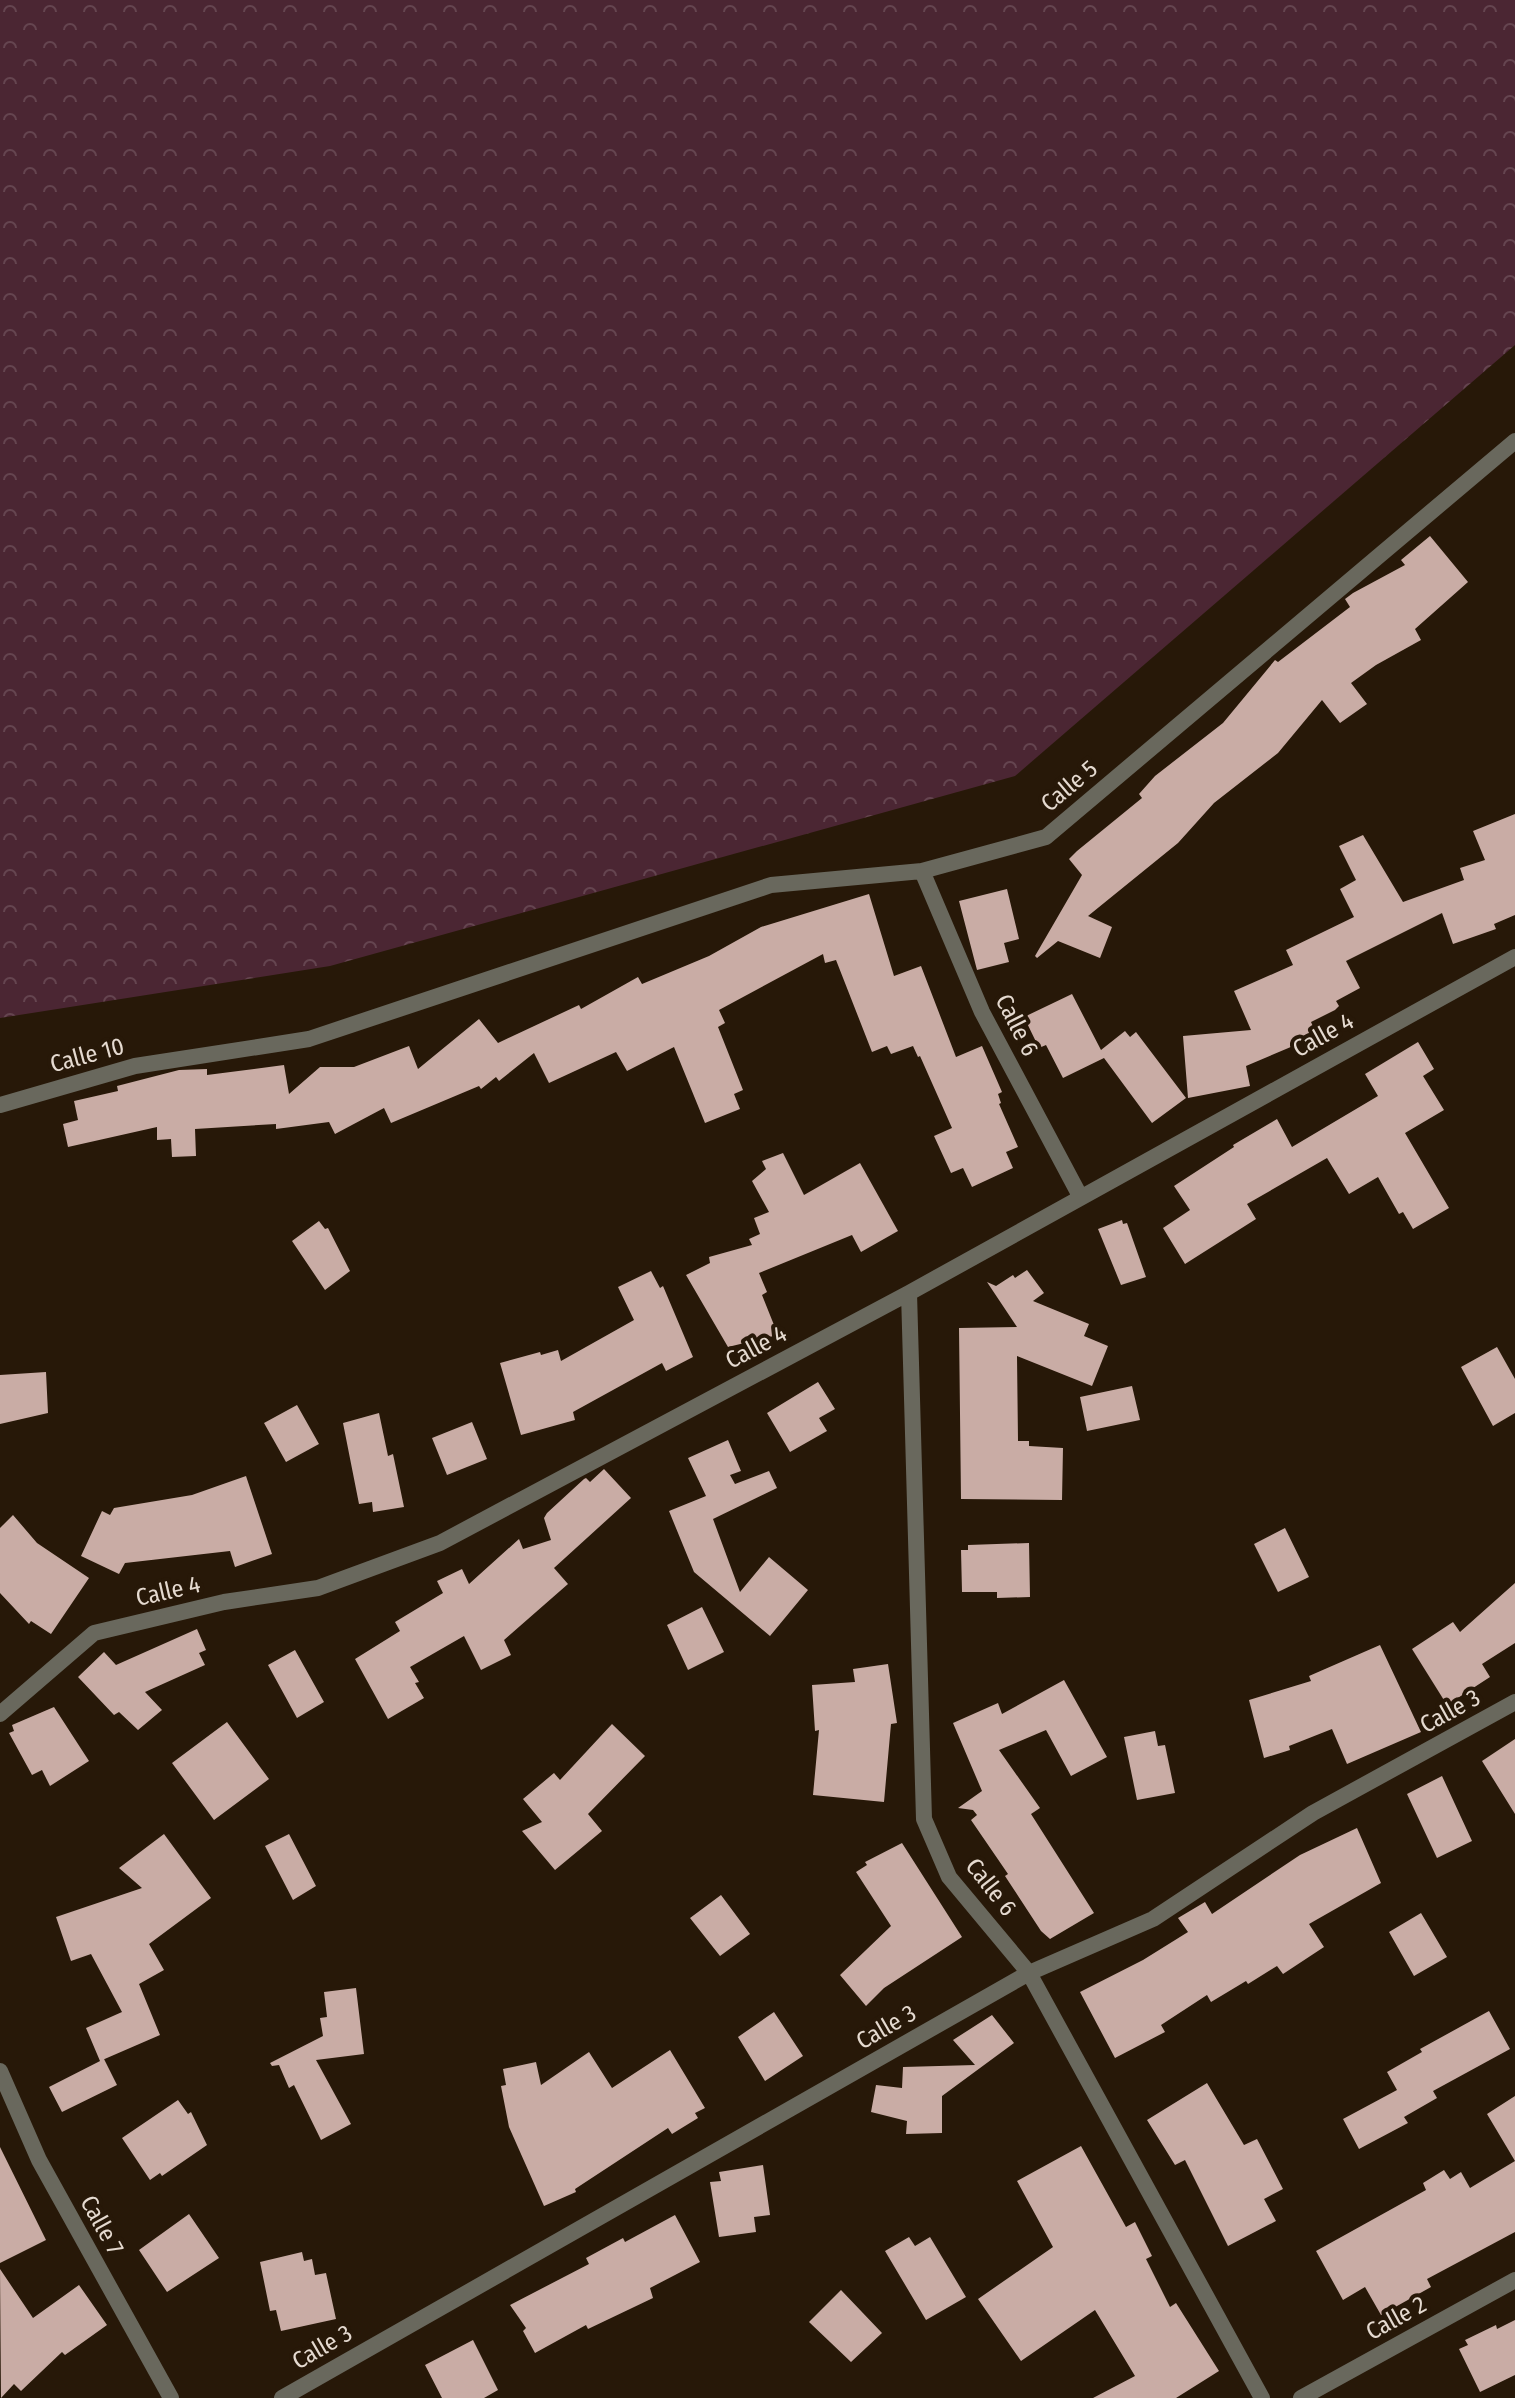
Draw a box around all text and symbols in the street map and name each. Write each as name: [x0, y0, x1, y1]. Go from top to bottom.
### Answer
street label: Calle 5: [1035, 755, 1103, 817]
street label: Calle 6: [990, 989, 1044, 1061]
street label: Calle 4: [1288, 1007, 1358, 1063]
street label: Calle 10: [47, 1032, 127, 1078]
street label: Calle 4: [721, 1319, 791, 1375]
street label: Calle 4: [133, 1570, 203, 1612]
street label: Calle 3: [1415, 1683, 1485, 1739]
street label: Calle 6: [960, 1853, 1022, 1921]
street label: Calle 3: [851, 1999, 921, 2055]
street label: Calle 7: [74, 2191, 130, 2260]
street label: Calle 2: [1361, 2290, 1431, 2346]
street label: Calle 3: [287, 2319, 357, 2375]

